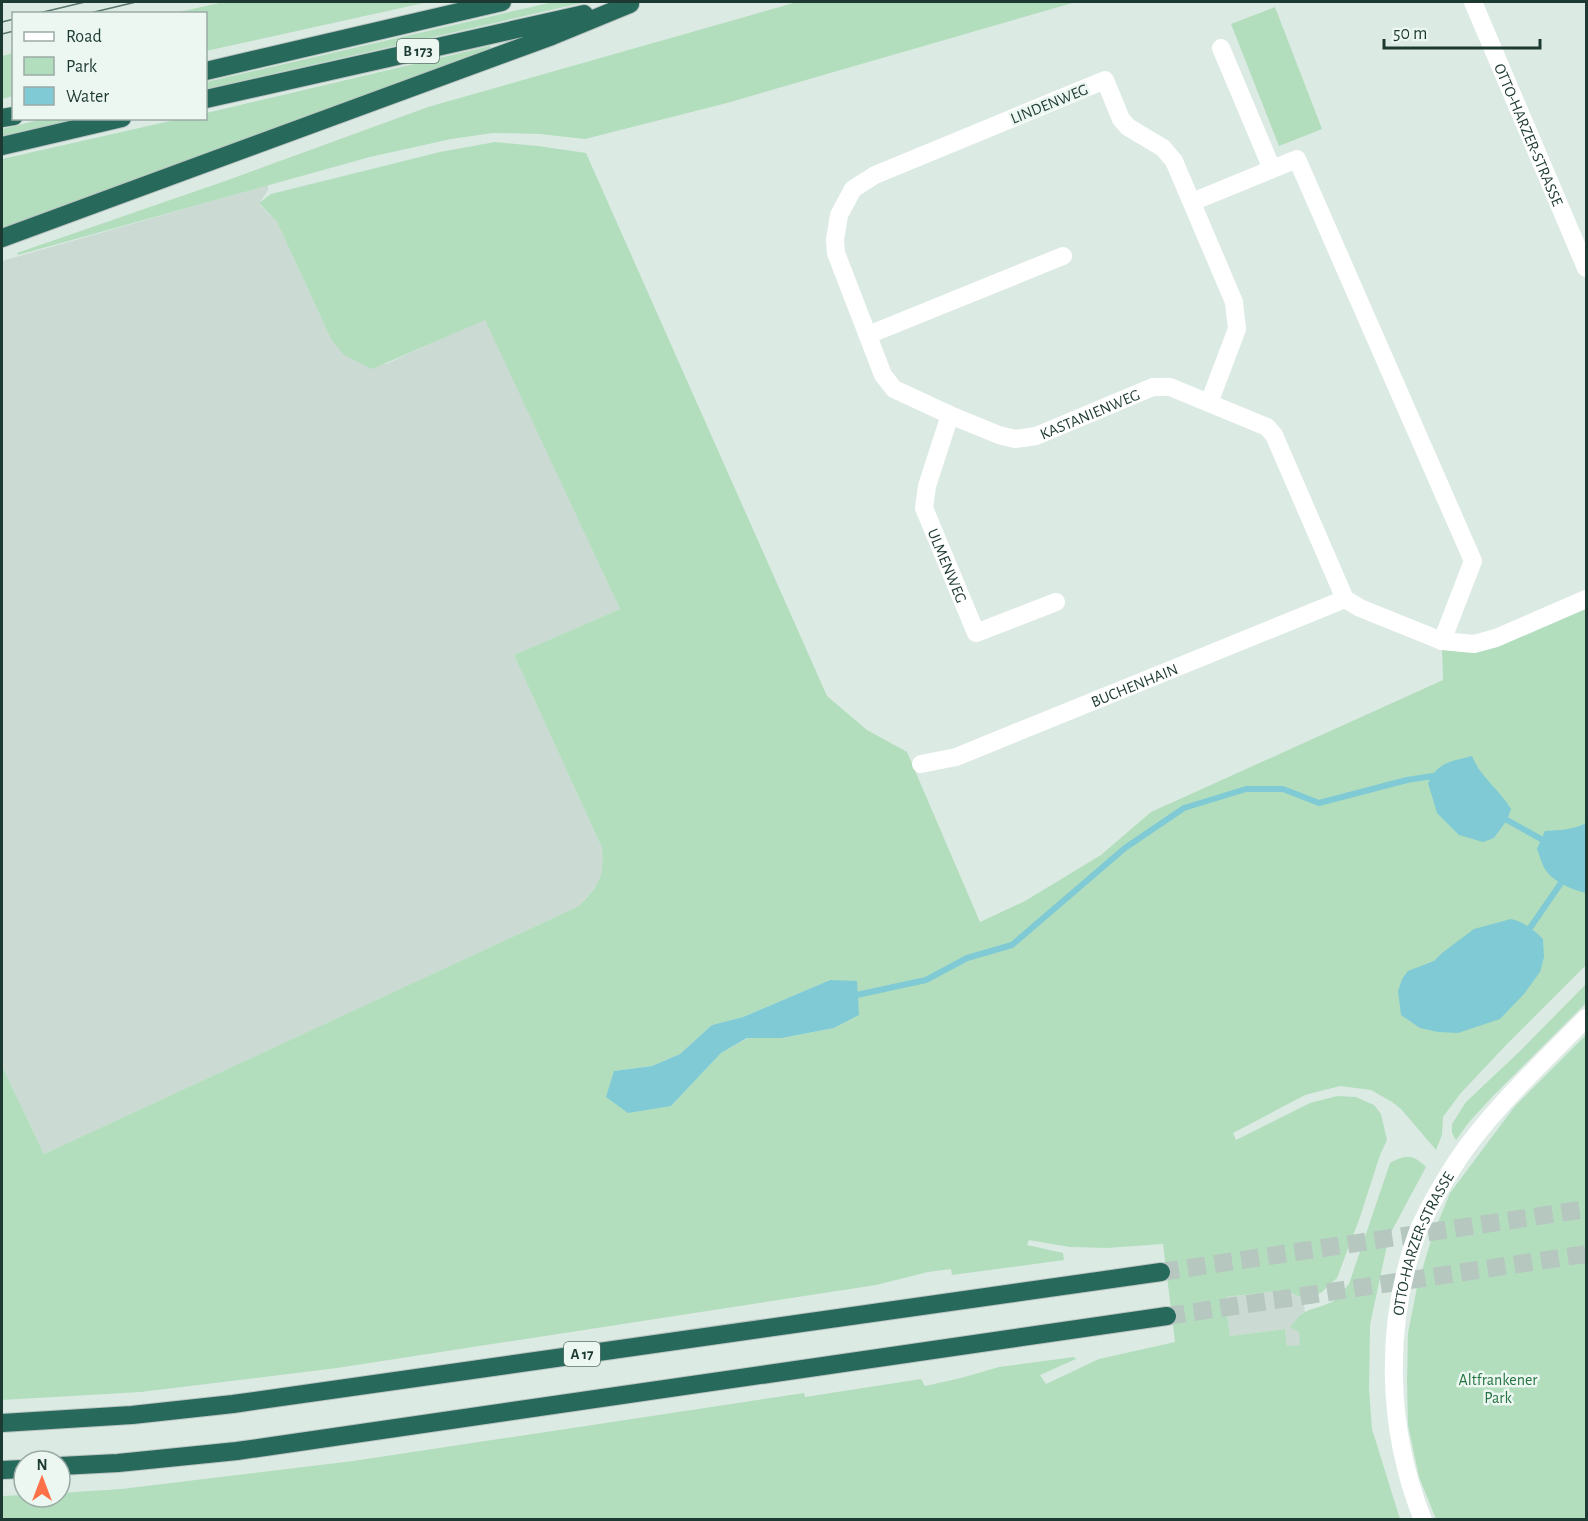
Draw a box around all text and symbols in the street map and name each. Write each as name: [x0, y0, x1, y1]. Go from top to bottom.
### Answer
legend: [12, 12, 207, 120]
scale bar: [1384, 12, 1540, 50]
text: 50 m: [1393, 25, 1427, 43]
text: Road: [66, 28, 102, 46]
road number: B 173: [397, 39, 439, 63]
text: Park: [66, 58, 98, 76]
street label: OTTO-HARZER-STRASSE: [1491, 61, 1566, 209]
street label: LINDENWEG: [1008, 81, 1090, 127]
text: Water: [66, 88, 109, 106]
street label: KASTANIENWEG: [1038, 387, 1142, 442]
street label: ULMENWEG: [924, 526, 970, 605]
street label: BUCHENHAIN: [1089, 661, 1180, 710]
street label: OTTO-HARZER-STRASSE: [1390, 1169, 1457, 1317]
road number: A 17: [564, 1342, 600, 1366]
park label: Altfrankener Park: [1459, 1372, 1538, 1406]
north arrow: [12, 1449, 72, 1509]
text: N: [36, 1457, 48, 1473]

